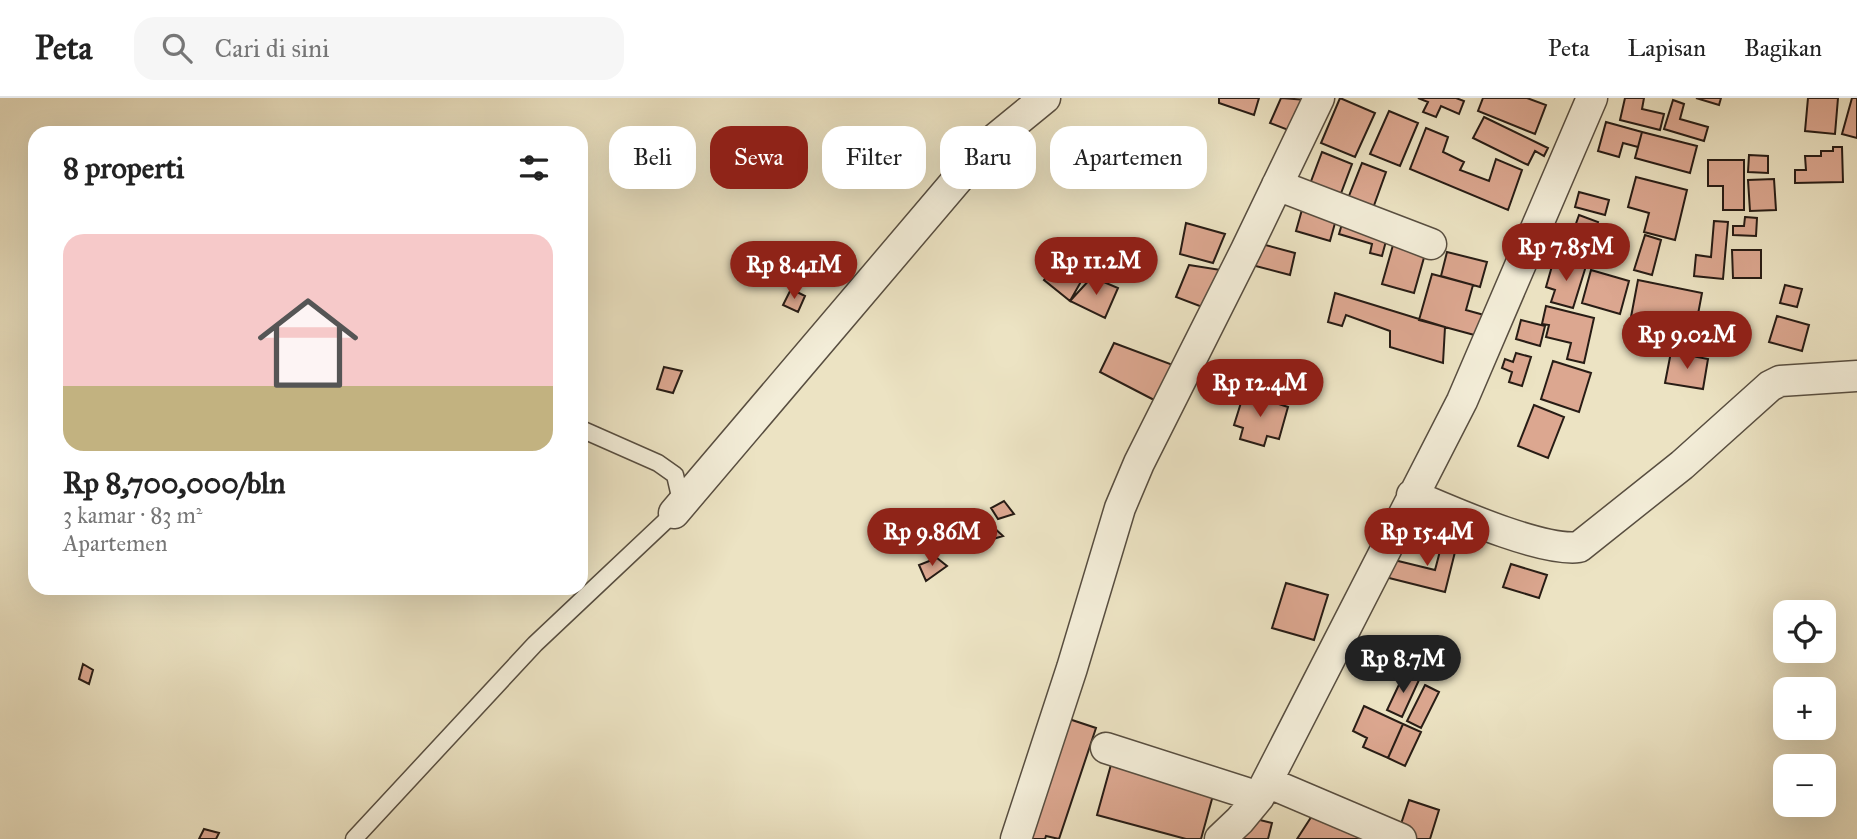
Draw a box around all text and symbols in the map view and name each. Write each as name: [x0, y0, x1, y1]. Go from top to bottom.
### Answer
search box: [134, 17, 624, 80]
text: Peta: [35, 28, 92, 68]
icon: search: [158, 29, 196, 67]
text: Cari di sini: [214, 32, 329, 64]
text: Peta: [1548, 33, 1590, 63]
text: Lapisan: [1628, 33, 1706, 63]
text: Bagikan: [1744, 33, 1822, 63]
chip: Beli: [609, 126, 696, 189]
chip: Sewa: [710, 126, 808, 189]
chip: Filter: [822, 126, 926, 189]
chip: Baru: [940, 126, 1036, 189]
chip: Apartemen: [1050, 126, 1207, 189]
icon: filters: [515, 149, 553, 187]
text: 8 properti: [63, 150, 184, 186]
pin: Rp 7.85M: [1494, 223, 1638, 283]
text: Rp 7.85M: [1518, 232, 1614, 260]
pin: Rp 11.2M: [1024, 238, 1168, 297]
pin: Rp 8.41M: [722, 242, 866, 301]
text: Rp 11.2M: [1051, 246, 1141, 274]
text: Rp 8.41M: [746, 250, 842, 278]
icon: home: [245, 280, 371, 406]
pin: Rp 9.02M: [1615, 312, 1759, 371]
text: Rp 9.02M: [1638, 320, 1736, 348]
pin: Rp 12.4M: [1188, 360, 1332, 419]
text: Rp 12.4M: [1212, 368, 1308, 396]
text: Rp 8,700,000/bln: [63, 465, 285, 501]
text: 3 kamar · 83 m²: [63, 501, 203, 529]
pin: Rp 9.86M: [860, 508, 1004, 568]
pin: Rp 15.4M: [1355, 508, 1499, 568]
text: Rp 9.86M: [883, 517, 981, 545]
text: Rp 15.4M: [1380, 517, 1474, 545]
text: Apartemen: [63, 529, 167, 557]
map controls: [1773, 600, 1836, 817]
button: locate: [1773, 600, 1836, 663]
pin: Rp 8.7M: [1338, 636, 1468, 695]
text: Rp 8.7M: [1361, 644, 1445, 672]
button: +: [1773, 677, 1836, 740]
button: −: [1773, 754, 1836, 817]

